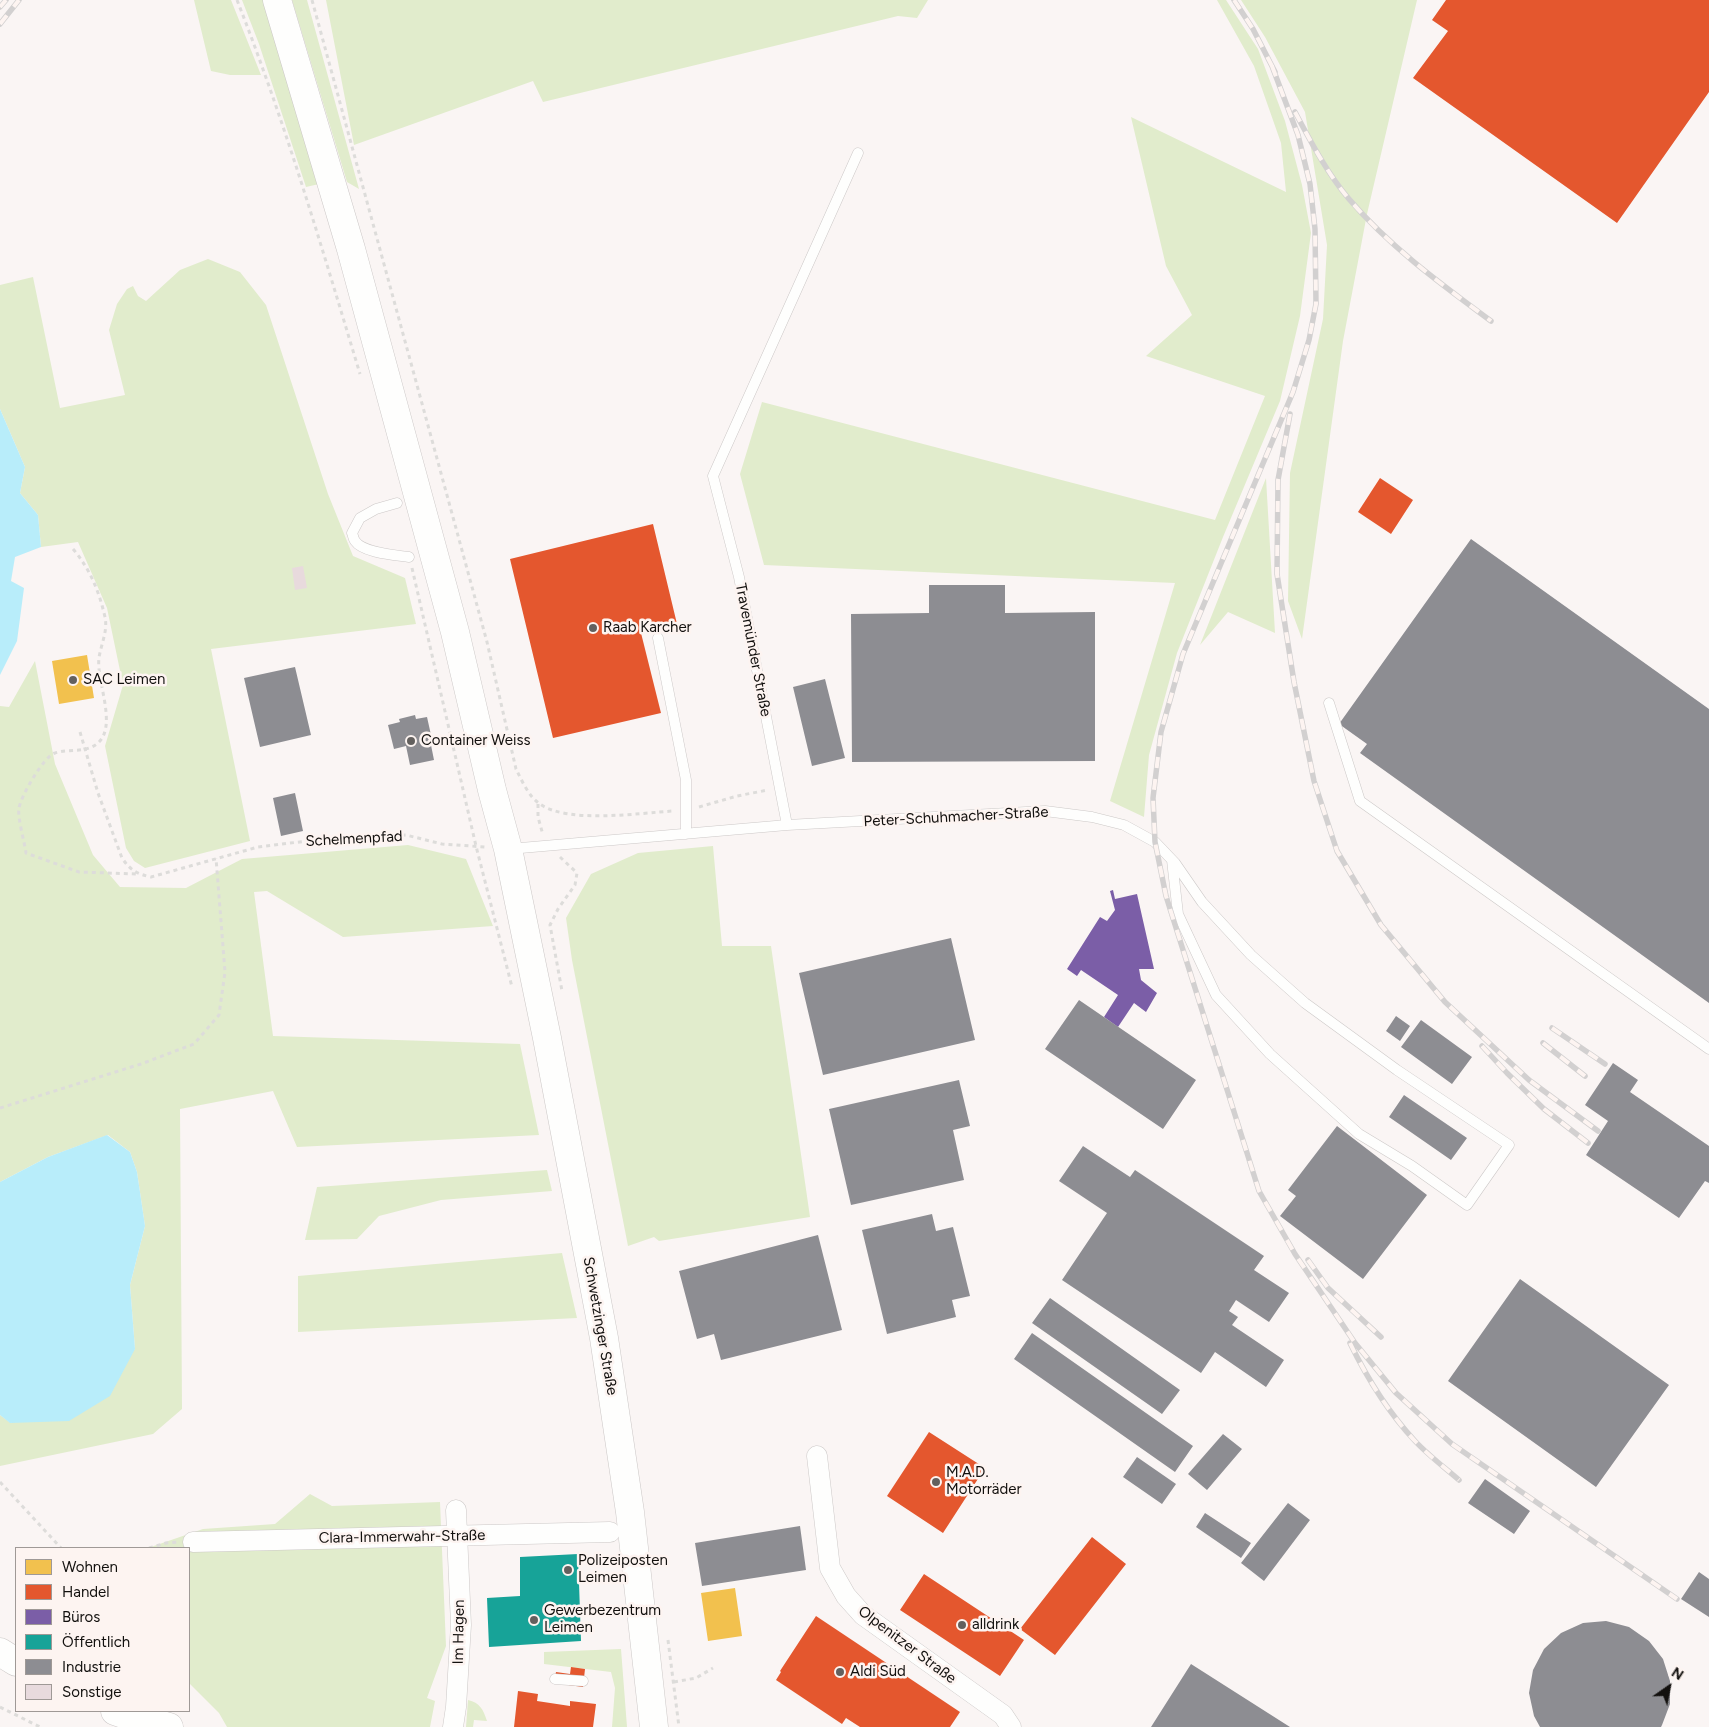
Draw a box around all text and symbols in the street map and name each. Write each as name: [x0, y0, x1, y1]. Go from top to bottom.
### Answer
street label: Travemünder Straße: [731, 582, 775, 718]
place label: Raab Karcher: [603, 619, 692, 637]
marker: Raab Karcher: [587, 622, 599, 634]
place label: SAC Leimen: [83, 671, 165, 689]
marker: SAC Leimen: [67, 674, 79, 686]
place label: Container Weiss: [421, 732, 530, 750]
marker: Container Weiss: [405, 735, 417, 747]
street label: Peter-Schuhmacher-Straße: [863, 803, 1049, 831]
street label: Schelmenpfad: [305, 827, 403, 851]
street label: Schwetzinger Straße: [579, 1255, 621, 1397]
place label: M.A.D. Motorräder: [946, 1464, 1022, 1499]
marker: M.A.D. Motorräder: [930, 1476, 942, 1488]
street label: Clara-Immerwahr-Straße: [318, 1527, 486, 1547]
legend: [15, 1547, 190, 1712]
place label: Polizeiposten Leimen: [578, 1552, 668, 1587]
text: Wohnen: [62, 1558, 118, 1576]
marker: Polizeiposten Leimen: [562, 1564, 574, 1576]
text: Handel: [62, 1583, 110, 1601]
street label: Im Hagen: [449, 1599, 469, 1665]
place label: Gewerbezentrum Leimen: [544, 1602, 661, 1637]
street label: Olpenitzer Straße: [854, 1602, 960, 1688]
text: Büros: [62, 1608, 100, 1626]
marker: Gewerbezentrum Leimen: [528, 1614, 540, 1626]
place label: alldrink: [972, 1616, 1019, 1634]
marker: alldrink: [956, 1619, 968, 1631]
text: Öffentlich: [62, 1633, 130, 1651]
text: Industrie: [62, 1658, 121, 1676]
north arrow: [1644, 1662, 1694, 1712]
place label: Aldi Süd: [850, 1663, 906, 1681]
text: N: [1668, 1664, 1687, 1684]
marker: Aldi Süd: [834, 1666, 846, 1678]
text: Sonstige: [62, 1683, 121, 1701]

